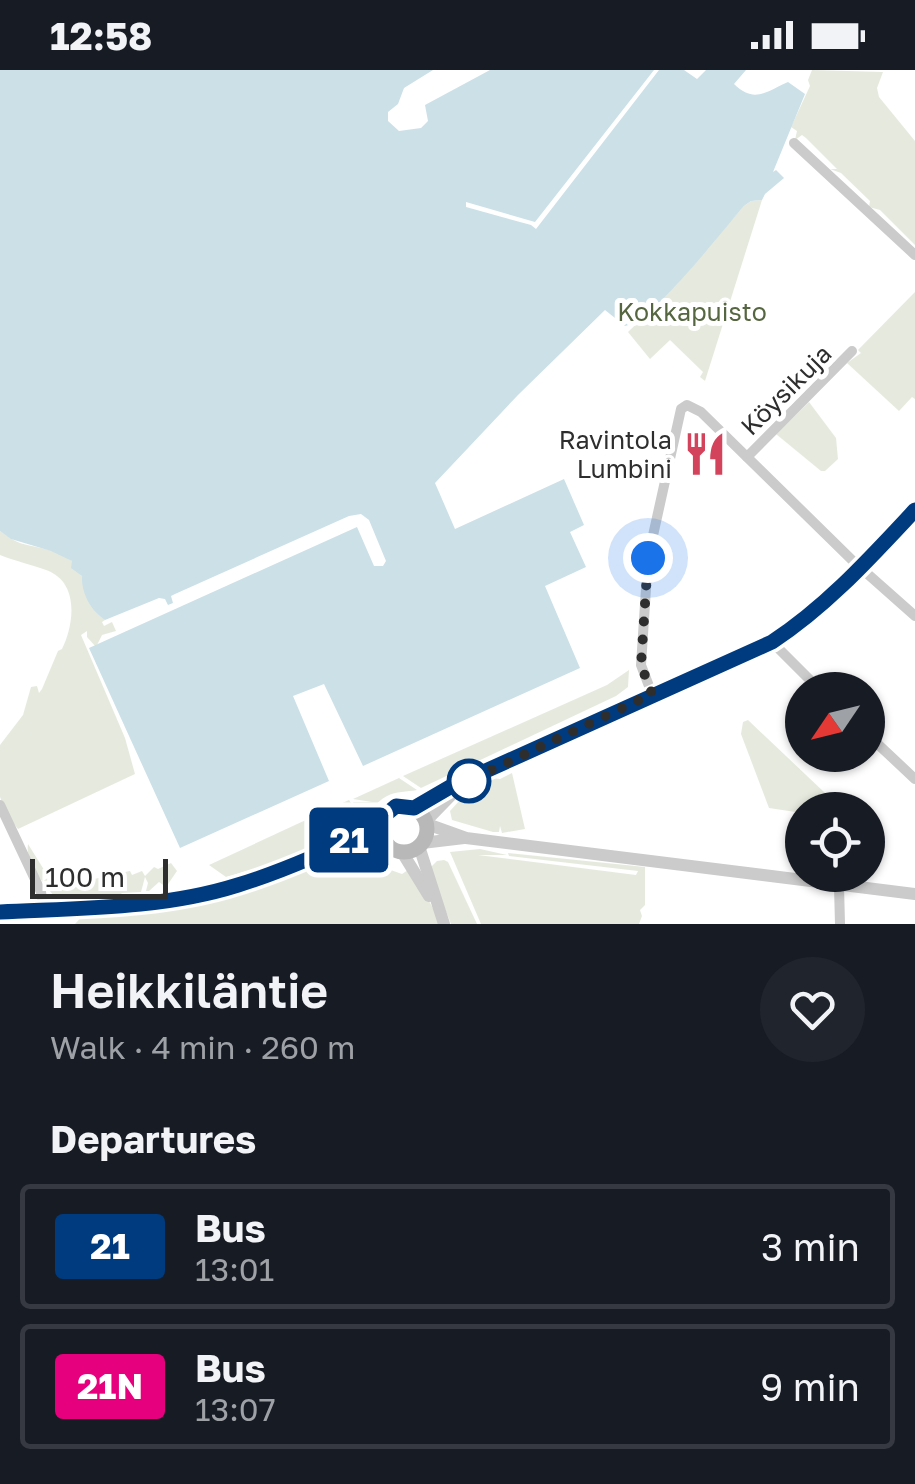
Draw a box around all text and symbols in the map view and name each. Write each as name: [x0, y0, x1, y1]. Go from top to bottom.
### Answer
text: 12:58: [50, 13, 152, 58]
park label: Kokkapuisto: [617, 296, 767, 327]
street label: Köysikuja: [734, 338, 837, 441]
place label: Ravintola Lumbini: [559, 424, 672, 484]
restaurant icon: Ravintola Lumbini: [681, 430, 729, 478]
your location: [623, 533, 673, 583]
north arrow: [785, 672, 885, 772]
map controls: [785, 672, 885, 892]
unlabelled marker: [448, 760, 490, 802]
button: locate: [785, 792, 885, 892]
line badge: 21: [304, 808, 394, 872]
text: 21: [329, 819, 369, 861]
scale bar: [30, 854, 168, 898]
text: 100 m: [45, 860, 125, 893]
button: heart: [760, 957, 865, 1062]
text: Heikkiläntie: [50, 961, 328, 1019]
text: Walk · 4 min · 260 m: [50, 1028, 355, 1066]
text: Departures: [50, 1116, 256, 1161]
text: Bus: [195, 1205, 266, 1250]
text: 3 min: [761, 1224, 860, 1269]
text: 21: [90, 1225, 130, 1267]
text: 13:01: [195, 1250, 274, 1288]
text: Bus: [195, 1345, 266, 1390]
text: 9 min: [760, 1364, 860, 1409]
text: 21N: [77, 1365, 143, 1407]
text: 13:07: [195, 1390, 276, 1428]

